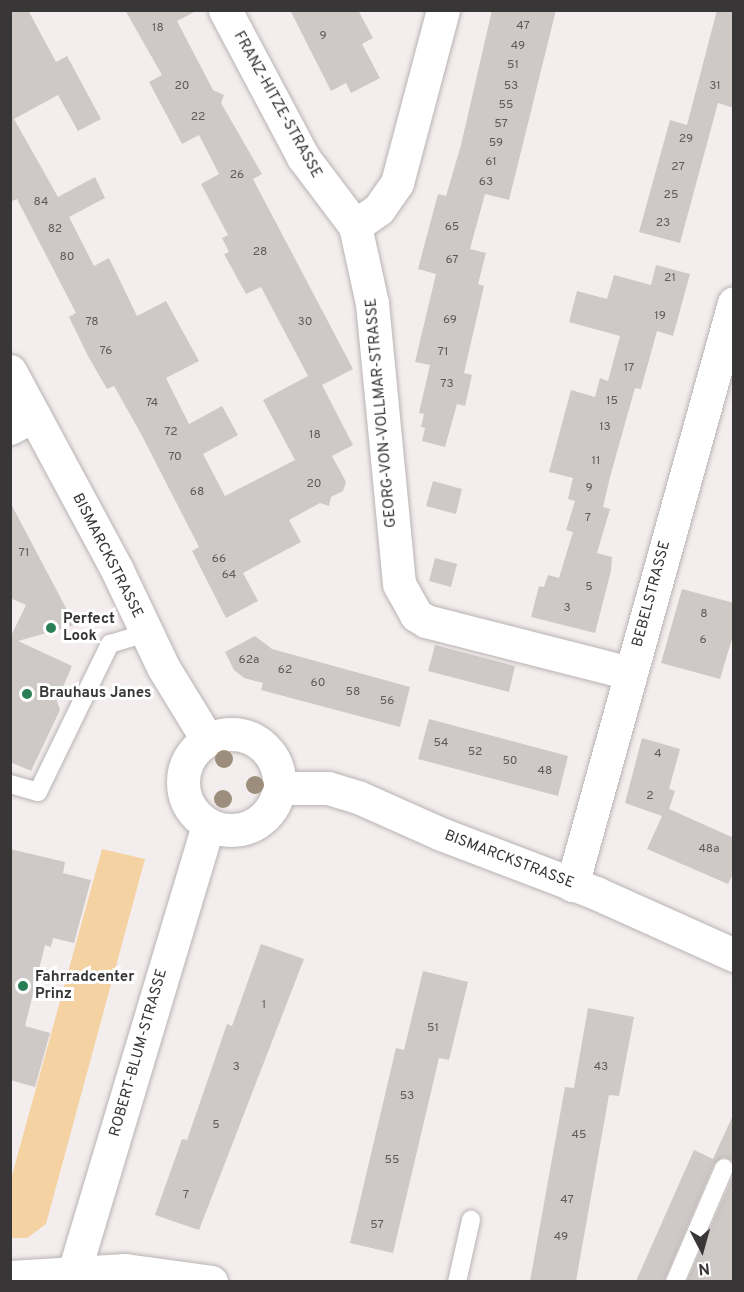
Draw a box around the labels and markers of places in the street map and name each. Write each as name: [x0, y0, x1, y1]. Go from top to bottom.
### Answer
place label: Perfect Look: [63, 610, 115, 645]
marker: Perfect Look: [44, 621, 58, 635]
place label: Brauhaus Janes: [39, 685, 151, 703]
marker: Brauhaus Janes: [20, 687, 34, 701]
place label: Fahrradcenter Prinz: [35, 968, 134, 1003]
marker: Fahrradcenter Prinz: [16, 979, 30, 993]

